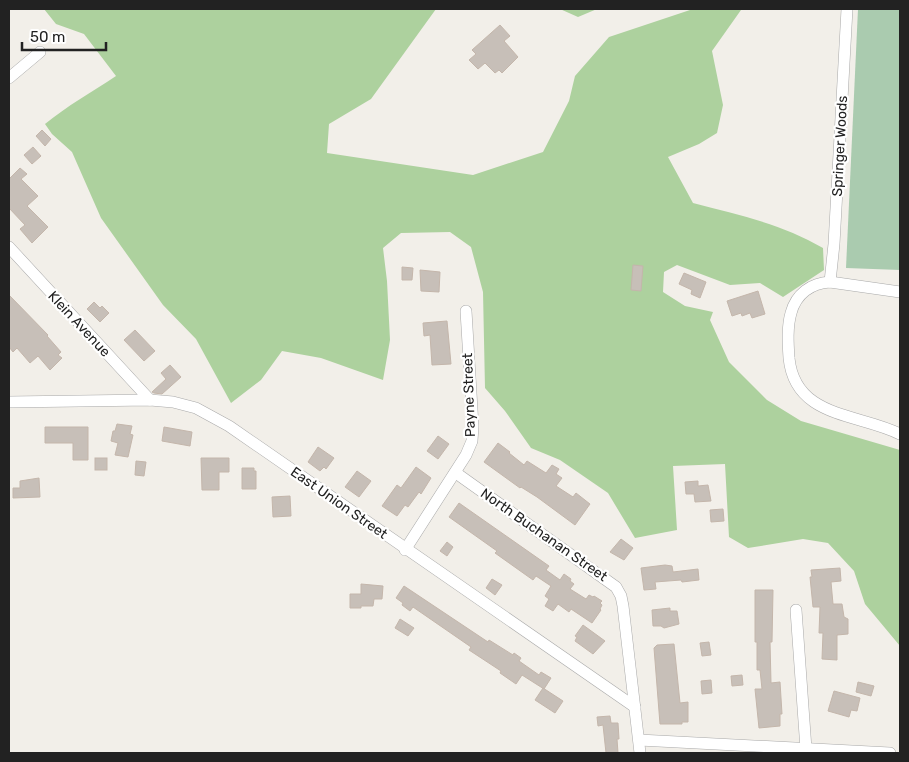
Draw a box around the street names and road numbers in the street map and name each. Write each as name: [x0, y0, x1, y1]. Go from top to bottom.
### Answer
street label: Springer Woods: [829, 95, 851, 197]
street label: Klein Avenue: [44, 288, 114, 360]
street label: Payne Street: [459, 352, 479, 437]
street label: East Union Street: [287, 463, 391, 543]
street label: North Buchanan Street: [477, 485, 611, 586]

